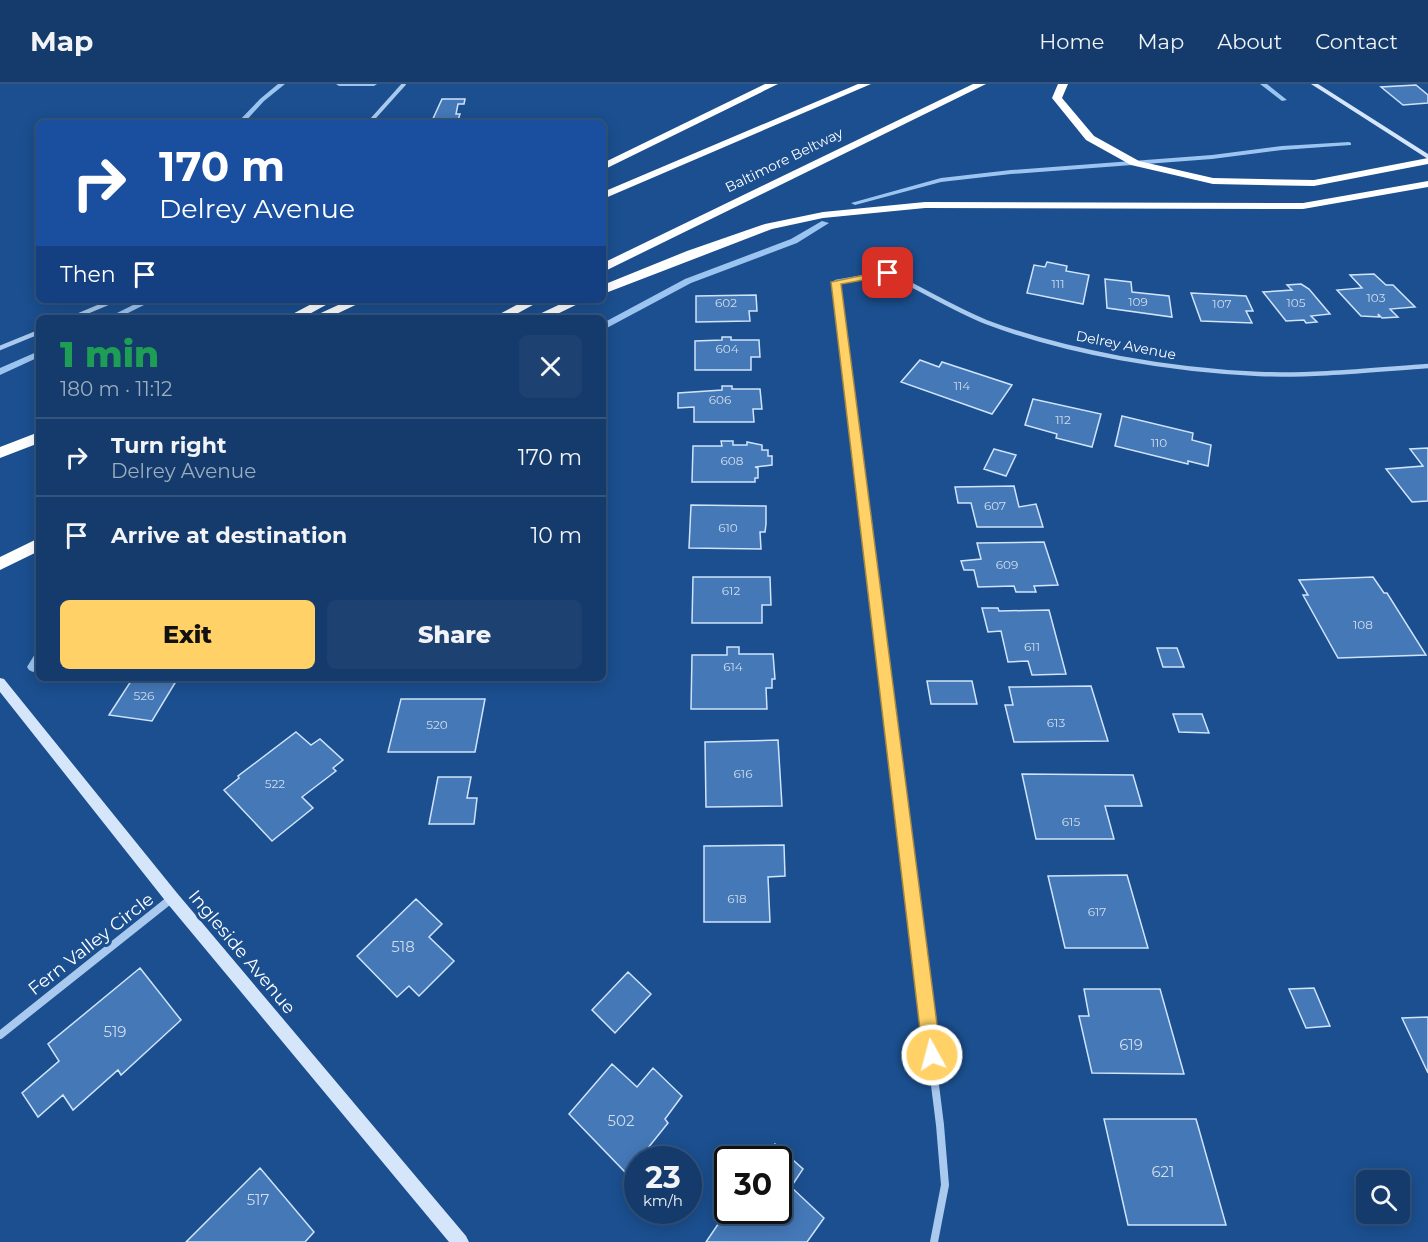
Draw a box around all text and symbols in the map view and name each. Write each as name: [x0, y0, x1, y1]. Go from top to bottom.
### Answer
text: Map: [30, 24, 93, 58]
text: Home: [1039, 29, 1104, 54]
text: Map: [1137, 29, 1184, 54]
text: About: [1217, 29, 1282, 54]
text: Contact: [1315, 29, 1398, 54]
street label: Baltimore Beltway: [722, 123, 846, 196]
text: 170 m: [159, 140, 285, 192]
icon: right: [60, 144, 138, 222]
text: Delrey Avenue: [159, 192, 355, 225]
pin: [862, 247, 913, 298]
icon: arrive: [871, 256, 904, 289]
icon: arrive: [128, 258, 161, 291]
text: Then: [60, 261, 116, 288]
house number: 111: [1052, 276, 1065, 291]
house number: 103: [1367, 290, 1386, 305]
house number: 109: [1128, 294, 1148, 309]
house number: 602: [715, 295, 737, 310]
house number: 105: [1286, 295, 1306, 310]
house number: 107: [1212, 296, 1232, 311]
street label: Delrey Avenue: [1074, 326, 1178, 364]
text: 1 min: [60, 332, 159, 376]
button: close: [519, 335, 582, 398]
house number: 604: [715, 341, 739, 356]
text: 180 m · 11:12: [60, 377, 172, 401]
house number: 114: [954, 378, 970, 393]
house number: 606: [709, 392, 731, 407]
house number: 112: [1055, 412, 1071, 427]
text: Turn right: [111, 432, 226, 459]
house number: 110: [1151, 435, 1167, 450]
icon: right: [60, 441, 93, 474]
text: 170 m: [518, 444, 582, 471]
house number: 608: [721, 453, 744, 468]
text: Delrey Avenue: [111, 459, 256, 483]
house number: 607: [984, 498, 1006, 513]
icon: arrive: [60, 519, 93, 552]
house number: 610: [718, 520, 738, 535]
text: Arrive at destination: [111, 522, 347, 549]
text: 10 m: [530, 522, 582, 549]
house number: 609: [996, 557, 1018, 572]
house number: 612: [722, 583, 740, 598]
button: Exit: [60, 600, 315, 669]
button: Share: [327, 600, 582, 669]
house number: 108: [1353, 617, 1373, 632]
house number: 611: [1024, 639, 1040, 654]
house number: 614: [723, 659, 743, 674]
house number: 526: [134, 688, 154, 703]
house number: 613: [1047, 715, 1065, 730]
house number: 520: [426, 717, 448, 732]
house number: 616: [734, 766, 752, 781]
house number: 522: [265, 776, 285, 791]
house number: 615: [1062, 814, 1080, 829]
street label: Ingleside Avenue: [184, 886, 300, 1019]
street label: Fern Valley Circle: [24, 888, 158, 1000]
house number: 618: [727, 891, 747, 906]
house number: 617: [1088, 904, 1106, 919]
house number: 518: [391, 937, 415, 956]
house number: 519: [103, 1022, 127, 1041]
position arrow: [900, 1023, 964, 1087]
house number: 619: [1119, 1035, 1143, 1054]
house number: 502: [608, 1111, 634, 1130]
speed limit sign: 30: [714, 1146, 792, 1224]
text: 23: [645, 1159, 681, 1196]
house number: 621: [1151, 1162, 1175, 1181]
map controls: [1356, 1170, 1410, 1224]
button: search: [1356, 1170, 1410, 1224]
house number: 517: [247, 1190, 270, 1209]
text: km/h: [643, 1191, 683, 1210]

